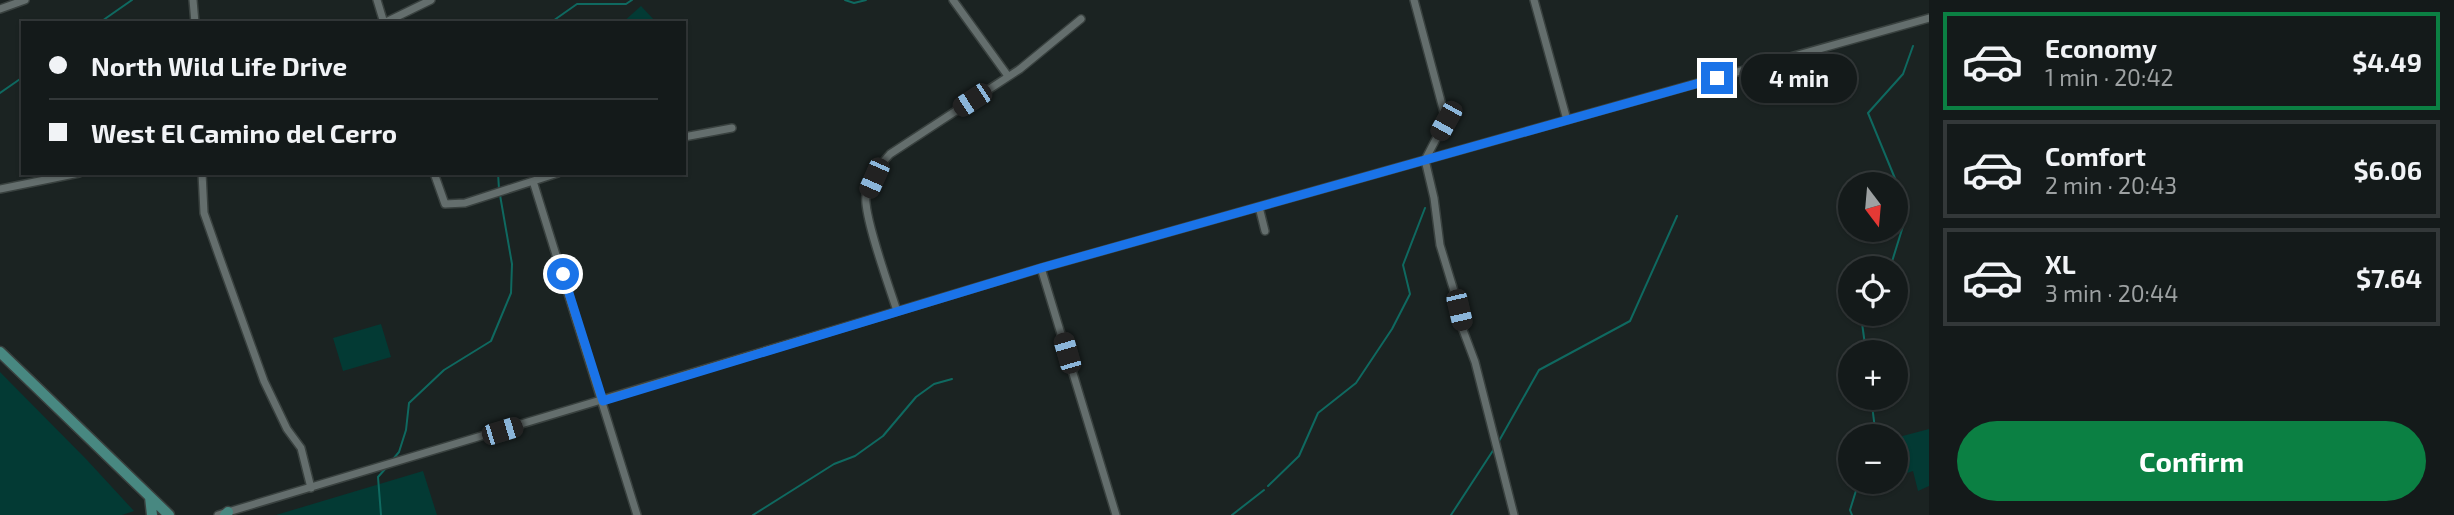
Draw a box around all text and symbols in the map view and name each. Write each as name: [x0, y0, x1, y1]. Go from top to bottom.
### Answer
icon: car: [1961, 30, 2024, 93]
text: Economy: [2045, 32, 2157, 63]
text: $4.49: [2352, 46, 2422, 77]
text: North Wild Life Drive: [91, 50, 347, 81]
callout: 4 min: [1742, 54, 1857, 102]
route end: [1701, 62, 1733, 94]
text: 1 min · 20:42: [2045, 63, 2173, 91]
text: 4 min: [1769, 64, 1829, 92]
car: [949, 80, 996, 120]
car: [1427, 98, 1466, 144]
text: West El Camino del Cerro: [91, 117, 397, 148]
icon: car: [1961, 138, 2024, 201]
text: Comfort: [2045, 140, 2146, 171]
text: $6.06: [2353, 154, 2422, 185]
car: [856, 155, 893, 201]
text: 2 min · 20:43: [2045, 171, 2177, 199]
north arrow: [1838, 172, 1908, 242]
map controls: [1838, 172, 1908, 494]
icon: car: [1961, 246, 2024, 309]
text: XL: [2045, 248, 2076, 279]
button: locate: [1838, 256, 1908, 326]
route start: [547, 258, 579, 290]
text: $7.64: [2356, 262, 2422, 293]
text: 3 min · 20:44: [2045, 279, 2178, 307]
car: [1445, 287, 1474, 333]
car: [1052, 330, 1083, 376]
button: +: [1838, 340, 1908, 410]
car: [479, 415, 526, 447]
button: Confirm: [1957, 421, 2426, 501]
button: −: [1838, 424, 1908, 494]

